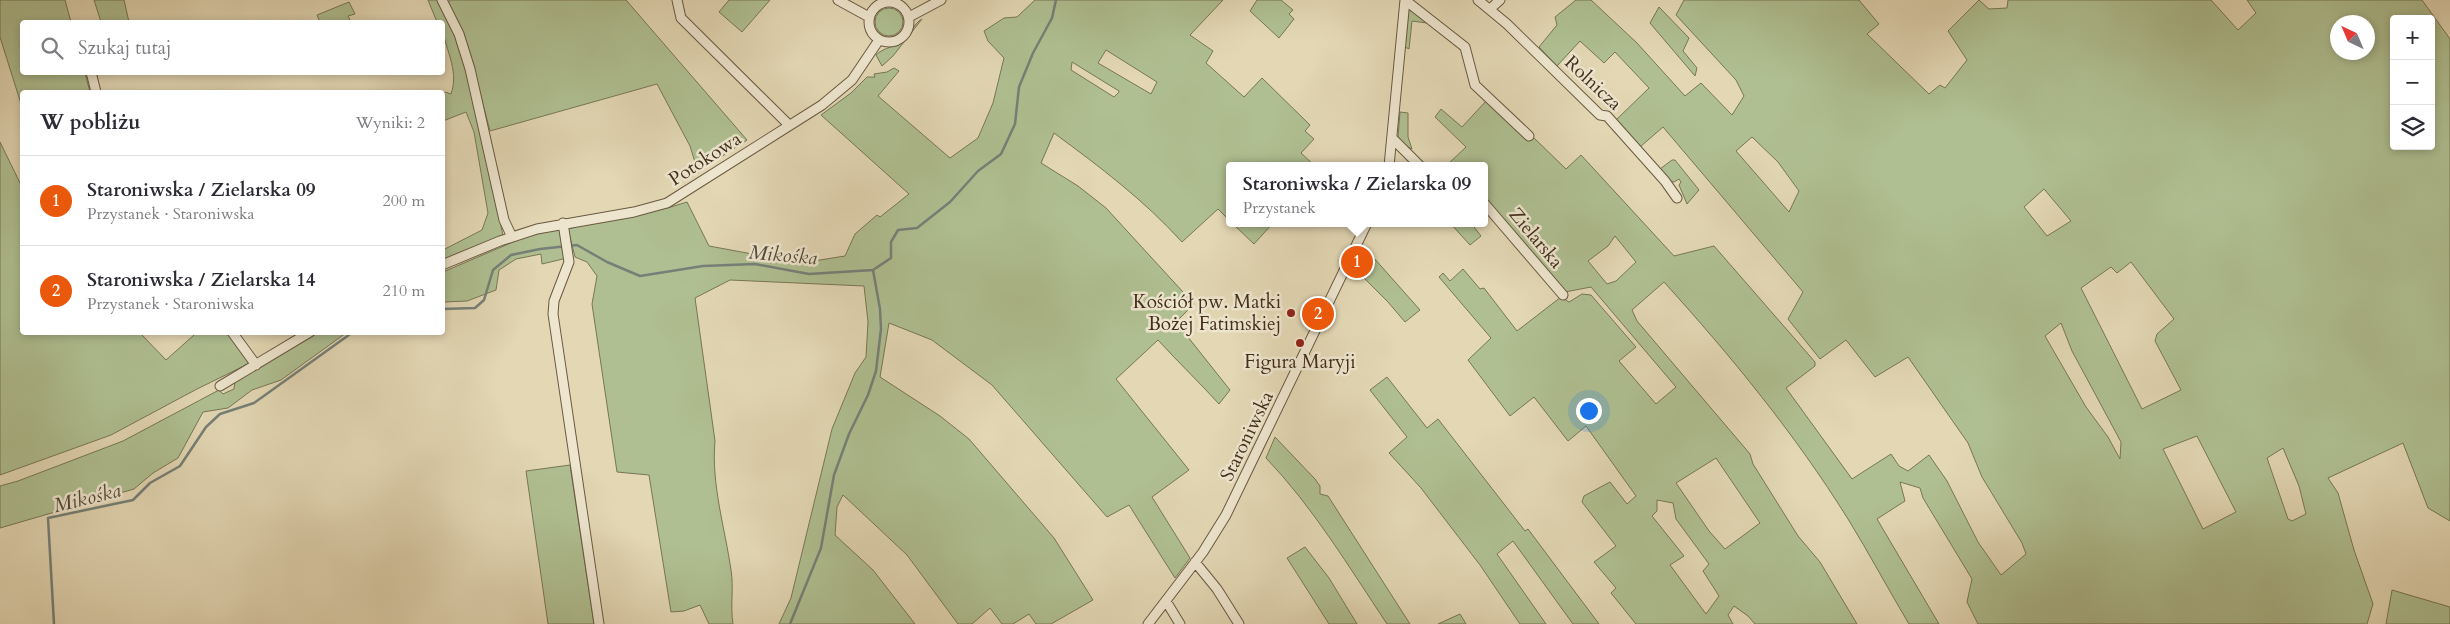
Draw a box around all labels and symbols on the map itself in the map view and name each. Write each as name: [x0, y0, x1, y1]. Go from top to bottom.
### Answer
north arrow: [2330, 15, 2375, 60]
street label: Rolnicza: [1559, 50, 1627, 116]
street label: Potokowa: [664, 126, 746, 192]
street label: Zielarska: [1503, 202, 1569, 274]
water label: Mikośka: [748, 239, 818, 271]
pin: 1: [1341, 243, 1373, 281]
place label: Kościół pw. Matki Bożej Fatimskiej: [1133, 289, 1281, 337]
pin: 2: [1302, 295, 1334, 333]
marker: Kościół pw. Matki Bożej Fatimskiej: [1285, 307, 1297, 319]
marker: Figura Maryji: [1294, 337, 1306, 349]
place label: Figura Maryji: [1244, 349, 1356, 375]
street label: Staroniwska: [1214, 387, 1280, 485]
your location: [1576, 398, 1602, 424]
water label: Mikośka: [50, 477, 124, 519]

